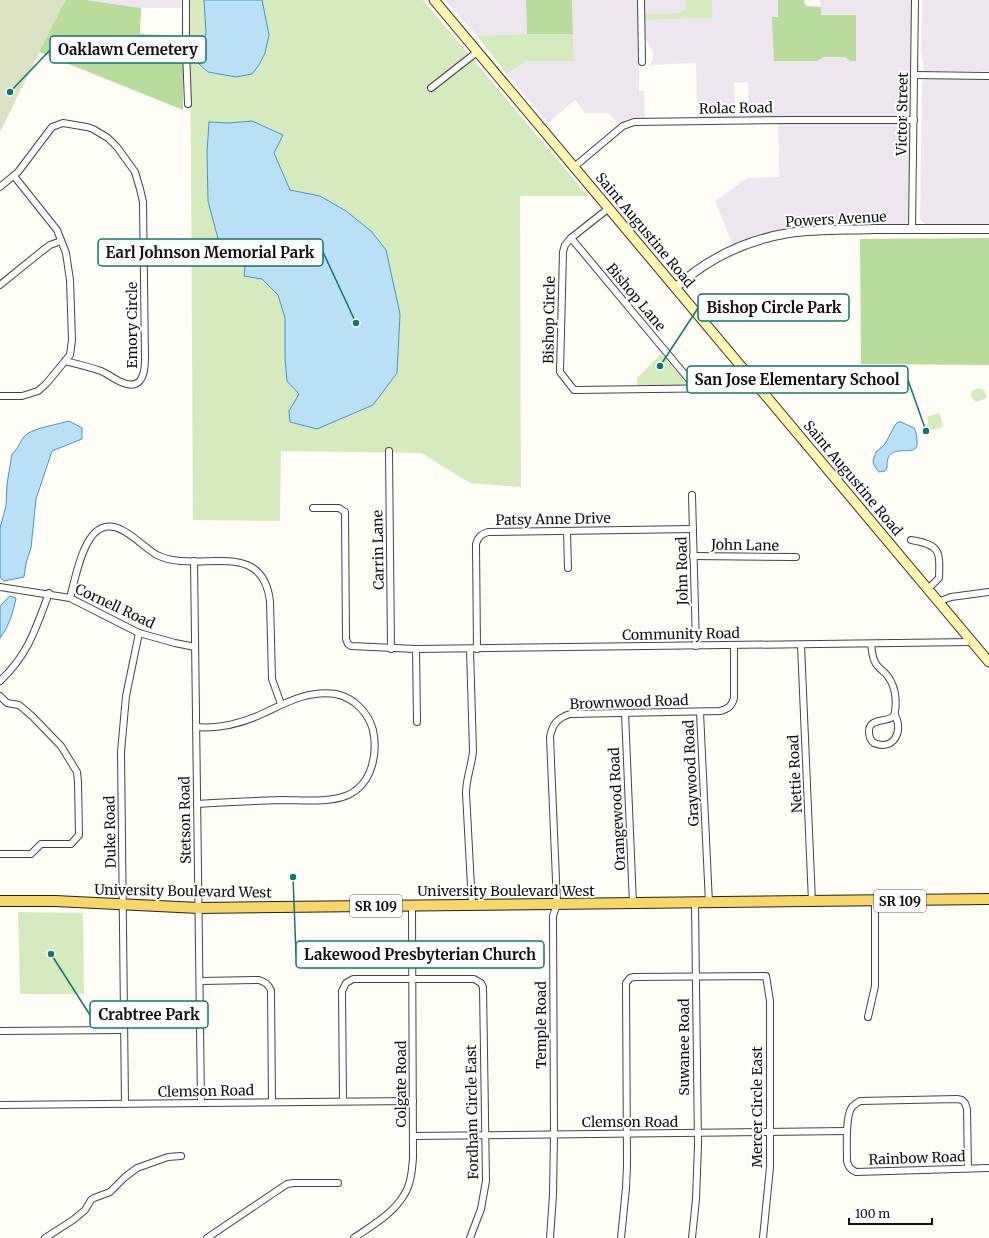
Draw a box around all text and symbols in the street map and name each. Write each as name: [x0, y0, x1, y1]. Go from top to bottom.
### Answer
callout: Oaklawn Cemetery: [50, 36, 206, 63]
text: Oaklawn Cemetery: [58, 40, 198, 59]
street label: Victor Street: [892, 71, 912, 157]
street label: Rolac Road: [699, 98, 774, 118]
street label: Saint Augustine Road: [592, 169, 699, 292]
street label: Powers Avenue: [785, 207, 887, 231]
callout: Earl Johnson Memorial Park: [98, 239, 323, 266]
text: Earl Johnson Memorial Park: [105, 243, 315, 262]
street label: Bishop Lane: [602, 259, 670, 335]
street label: Bishop Circle: [539, 276, 559, 364]
street label: Emory Circle: [123, 282, 141, 368]
callout: Bishop Circle Park: [698, 294, 849, 321]
text: Bishop Circle Park: [706, 298, 842, 317]
callout: San Jose Elementary School: [687, 366, 908, 393]
text: San Jose Elementary School: [694, 370, 900, 389]
street label: Saint Augustine Road: [800, 417, 907, 540]
street label: Patsy Anne Drive: [495, 509, 611, 529]
street label: Carrin Lane: [368, 510, 388, 590]
street label: John Lane: [710, 535, 779, 555]
street label: John Road: [672, 536, 692, 606]
street label: Cornell Road: [72, 580, 158, 633]
street label: Community Road: [622, 624, 741, 644]
street label: Brownwood Road: [569, 691, 689, 713]
street label: Graywood Road: [679, 719, 703, 827]
street label: Nettie Road: [784, 734, 806, 814]
street label: Orangewood Road: [605, 746, 629, 871]
street label: Stetson Road: [175, 775, 195, 864]
street label: Duke Road: [100, 795, 120, 868]
street label: University Boulevard West: [94, 880, 272, 902]
street label: University Boulevard West: [417, 882, 595, 900]
road number: SR 109: [874, 890, 926, 912]
road number: SR 109: [350, 895, 402, 917]
callout: Lakewood Presbyterian Church: [296, 941, 544, 968]
text: Lakewood Presbyterian Church: [304, 945, 536, 964]
street label: Temple Road: [532, 981, 550, 1069]
street label: Suwanee Road: [675, 998, 693, 1096]
callout: Crabtree Park: [90, 1001, 208, 1028]
text: Crabtree Park: [98, 1005, 200, 1024]
street label: Colgate Road: [392, 1040, 410, 1127]
street label: Fordham Circle East: [462, 1044, 482, 1180]
street label: Mercer Circle East: [748, 1046, 766, 1168]
street label: Clemson Road: [158, 1081, 255, 1101]
street label: Clemson Road: [582, 1113, 679, 1131]
street label: Rainbow Road: [868, 1147, 966, 1169]
scale bar: [849, 1200, 932, 1226]
text: 100 m: [855, 1206, 890, 1221]

